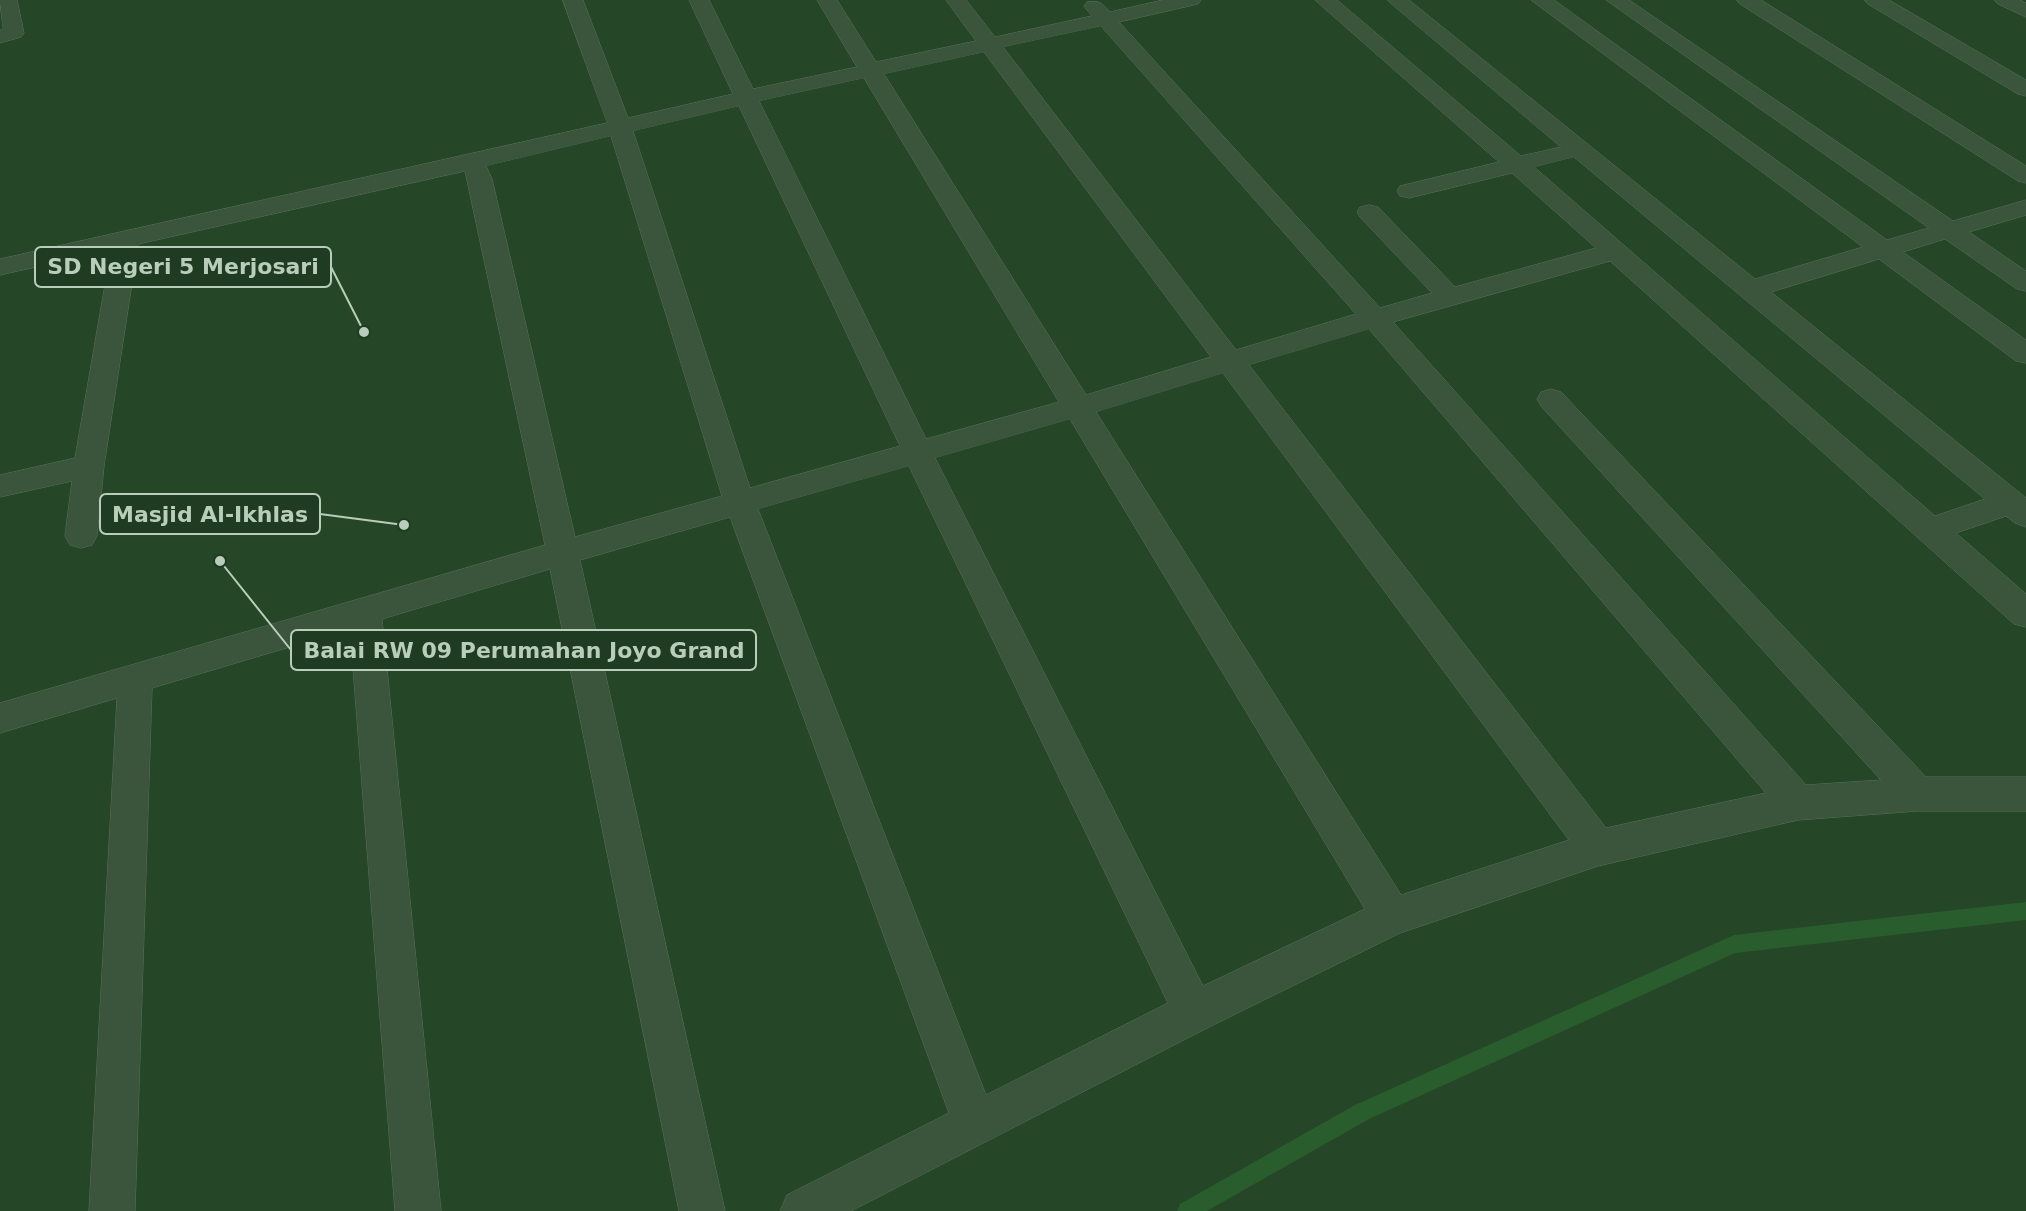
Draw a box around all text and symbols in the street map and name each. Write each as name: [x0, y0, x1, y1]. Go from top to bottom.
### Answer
callout: SD Negeri 5 Merjosari: [35, 247, 331, 287]
text: SD Negeri 5 Merjosari: [47, 254, 319, 279]
callout: Masjid Al-Ikhlas: [100, 494, 320, 534]
text: Masjid Al-Ikhlas: [112, 502, 308, 527]
callout: Balai RW 09 Perumahan Joyo Grand: [291, 630, 756, 670]
text: Balai RW 09 Perumahan Joyo Grand: [303, 638, 745, 663]

